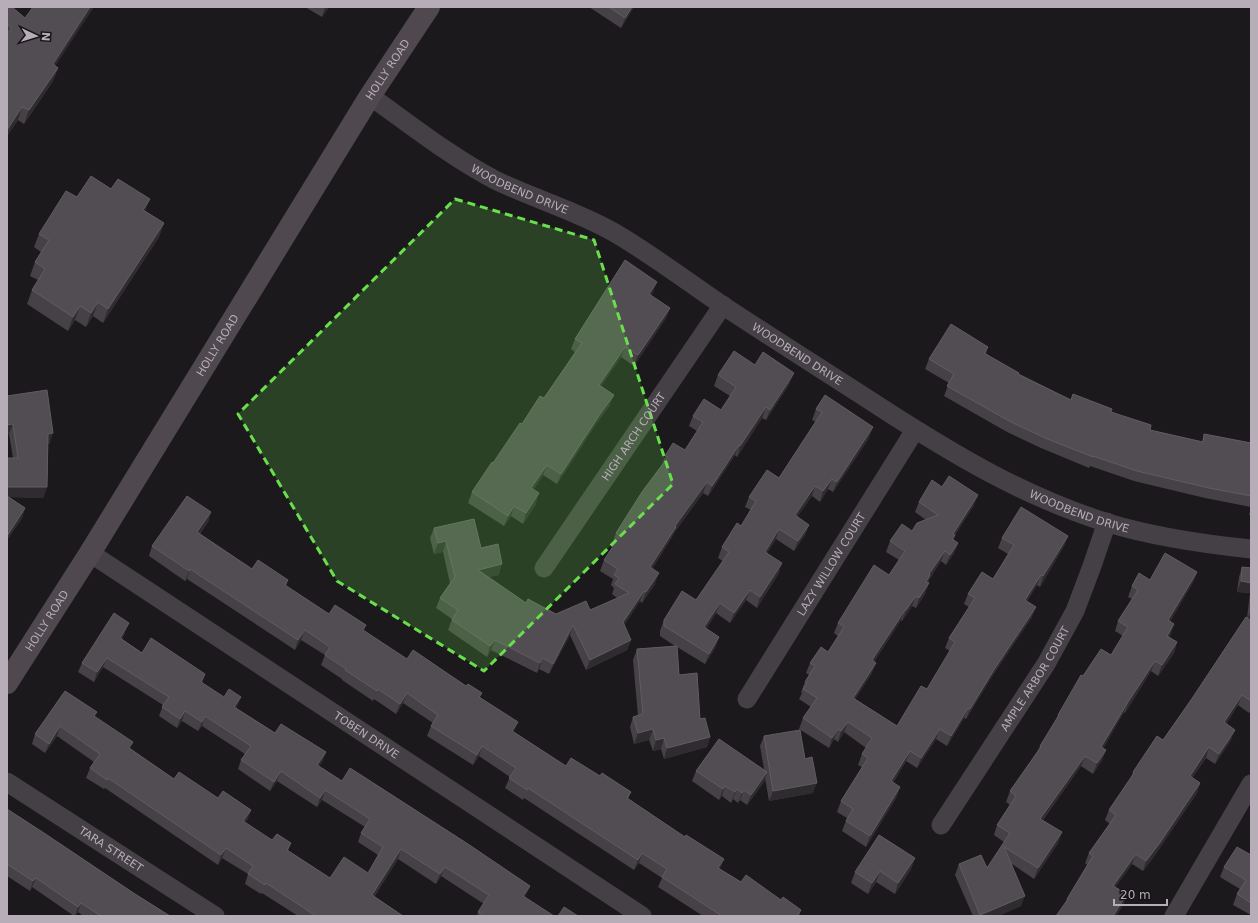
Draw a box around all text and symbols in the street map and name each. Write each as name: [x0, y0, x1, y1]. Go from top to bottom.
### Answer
north arrow: [16, 16, 56, 56]
text: N: [39, 32, 52, 42]
street label: HOLLY ROAD: [363, 37, 413, 103]
street label: WOODBEND DRIVE: [468, 162, 570, 217]
street label: HOLLY ROAD: [194, 312, 242, 379]
street label: WOODBEND DRIVE: [749, 320, 845, 388]
street label: HIGH ARCH COURT: [599, 390, 669, 483]
street label: WOODBEND DRIVE: [1027, 488, 1131, 536]
street label: LAZY WILLOW COURT: [795, 510, 869, 618]
street label: HOLLY ROAD: [23, 588, 72, 654]
street label: AMPLE ARBOR COURT: [998, 624, 1072, 734]
street label: TOBEN DRIVE: [330, 709, 401, 761]
street label: TARA STREET: [76, 824, 146, 875]
scale bar: [1114, 881, 1167, 907]
text: 20 m: [1120, 888, 1151, 902]

